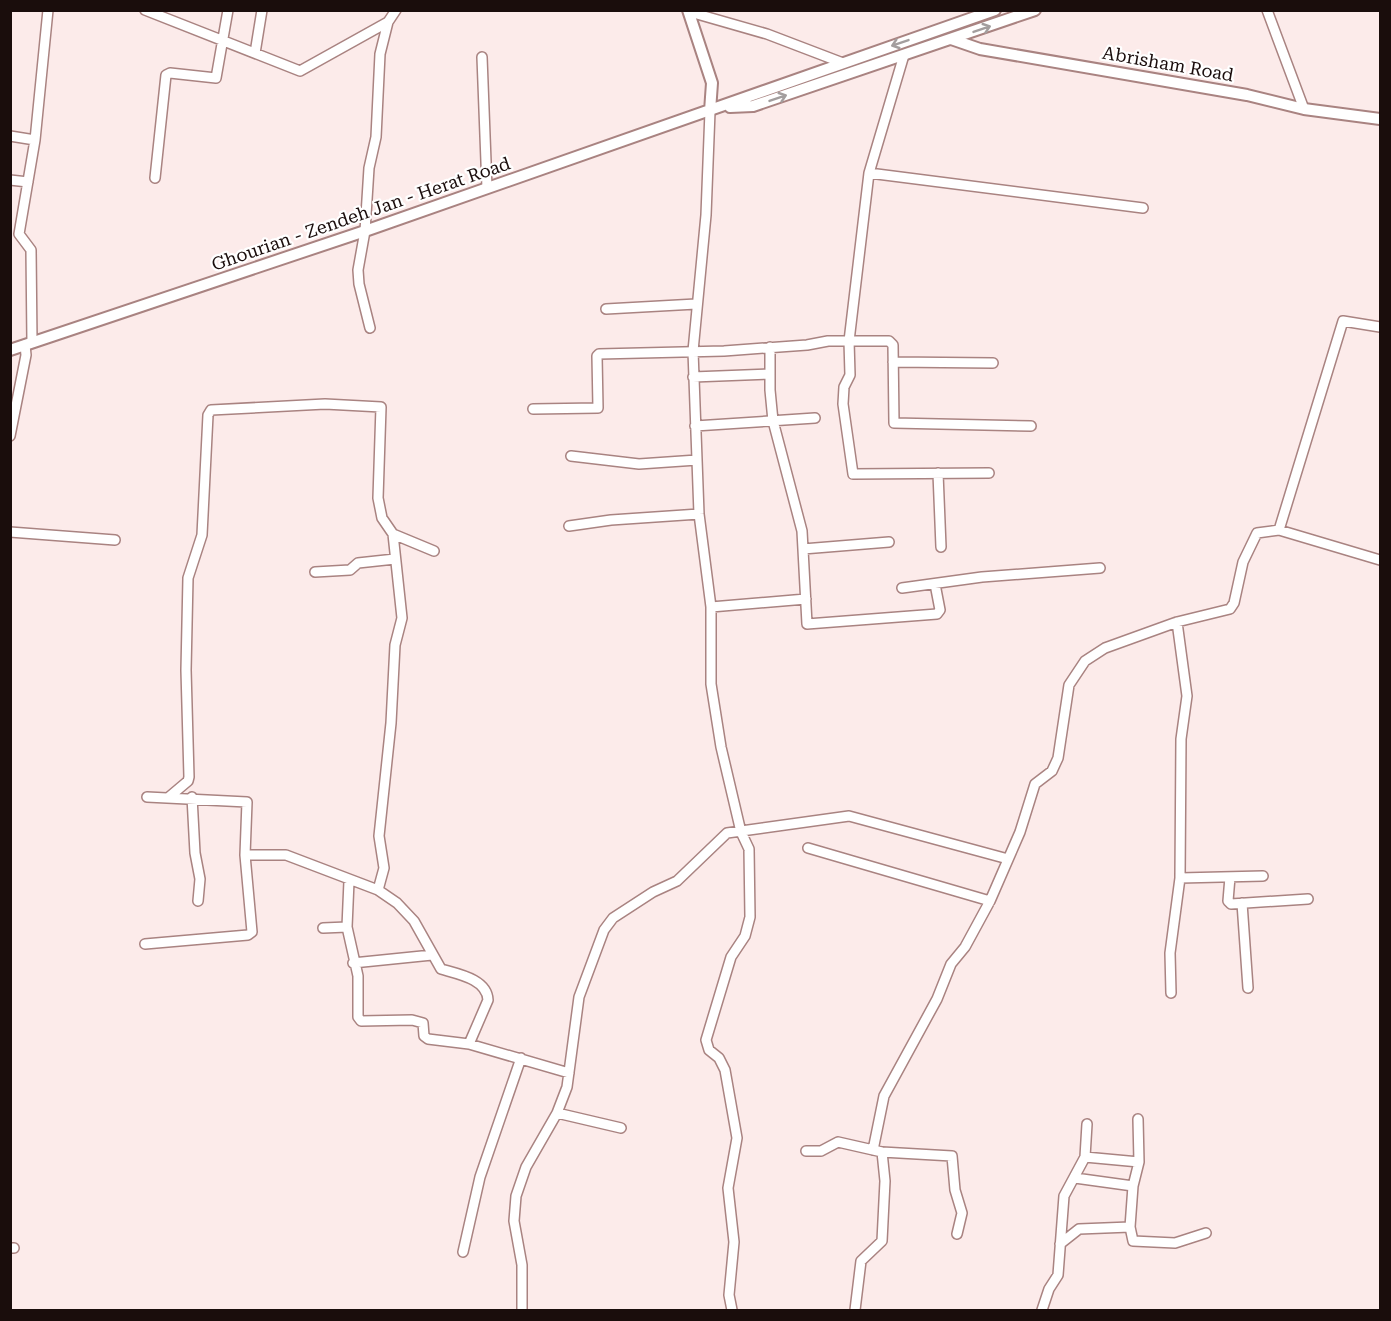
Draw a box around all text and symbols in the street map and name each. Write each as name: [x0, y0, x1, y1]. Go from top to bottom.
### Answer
one-way arrow: [973, 22, 991, 33]
one-way arrow: [891, 39, 910, 50]
street label: Abrisham Road: [1101, 42, 1236, 85]
one-way arrow: [768, 91, 787, 102]
street label: Ghourian - Zendeh Jan - Herat Road: [209, 152, 514, 275]

